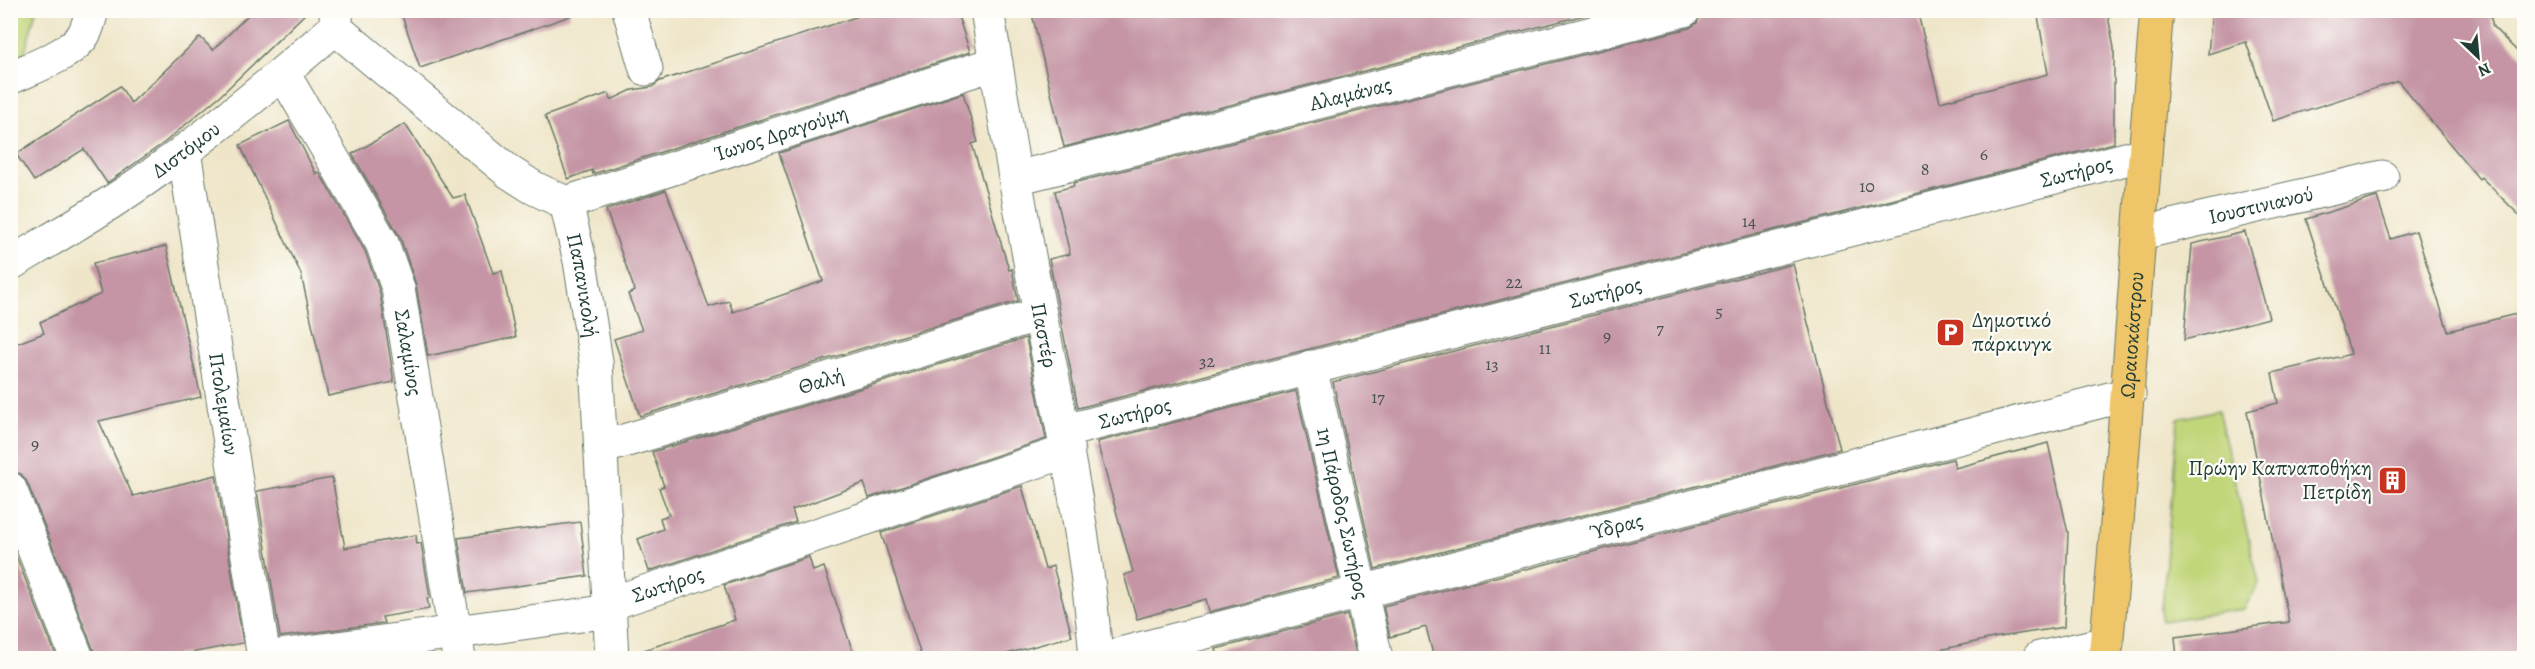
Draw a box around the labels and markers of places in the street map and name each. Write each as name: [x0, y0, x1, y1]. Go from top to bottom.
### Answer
place label: Δημοτικό πάρκινγκ: [1972, 306, 2052, 358]
parking icon: Δημοτικό πάρκινγκ: [1935, 316, 1967, 348]
place label: Πρώην Καπναποθήκη Πετρίδη: [2188, 454, 2372, 506]
building icon: Πρώην Καπναποθήκη Πετρίδη: [2377, 464, 2409, 496]

